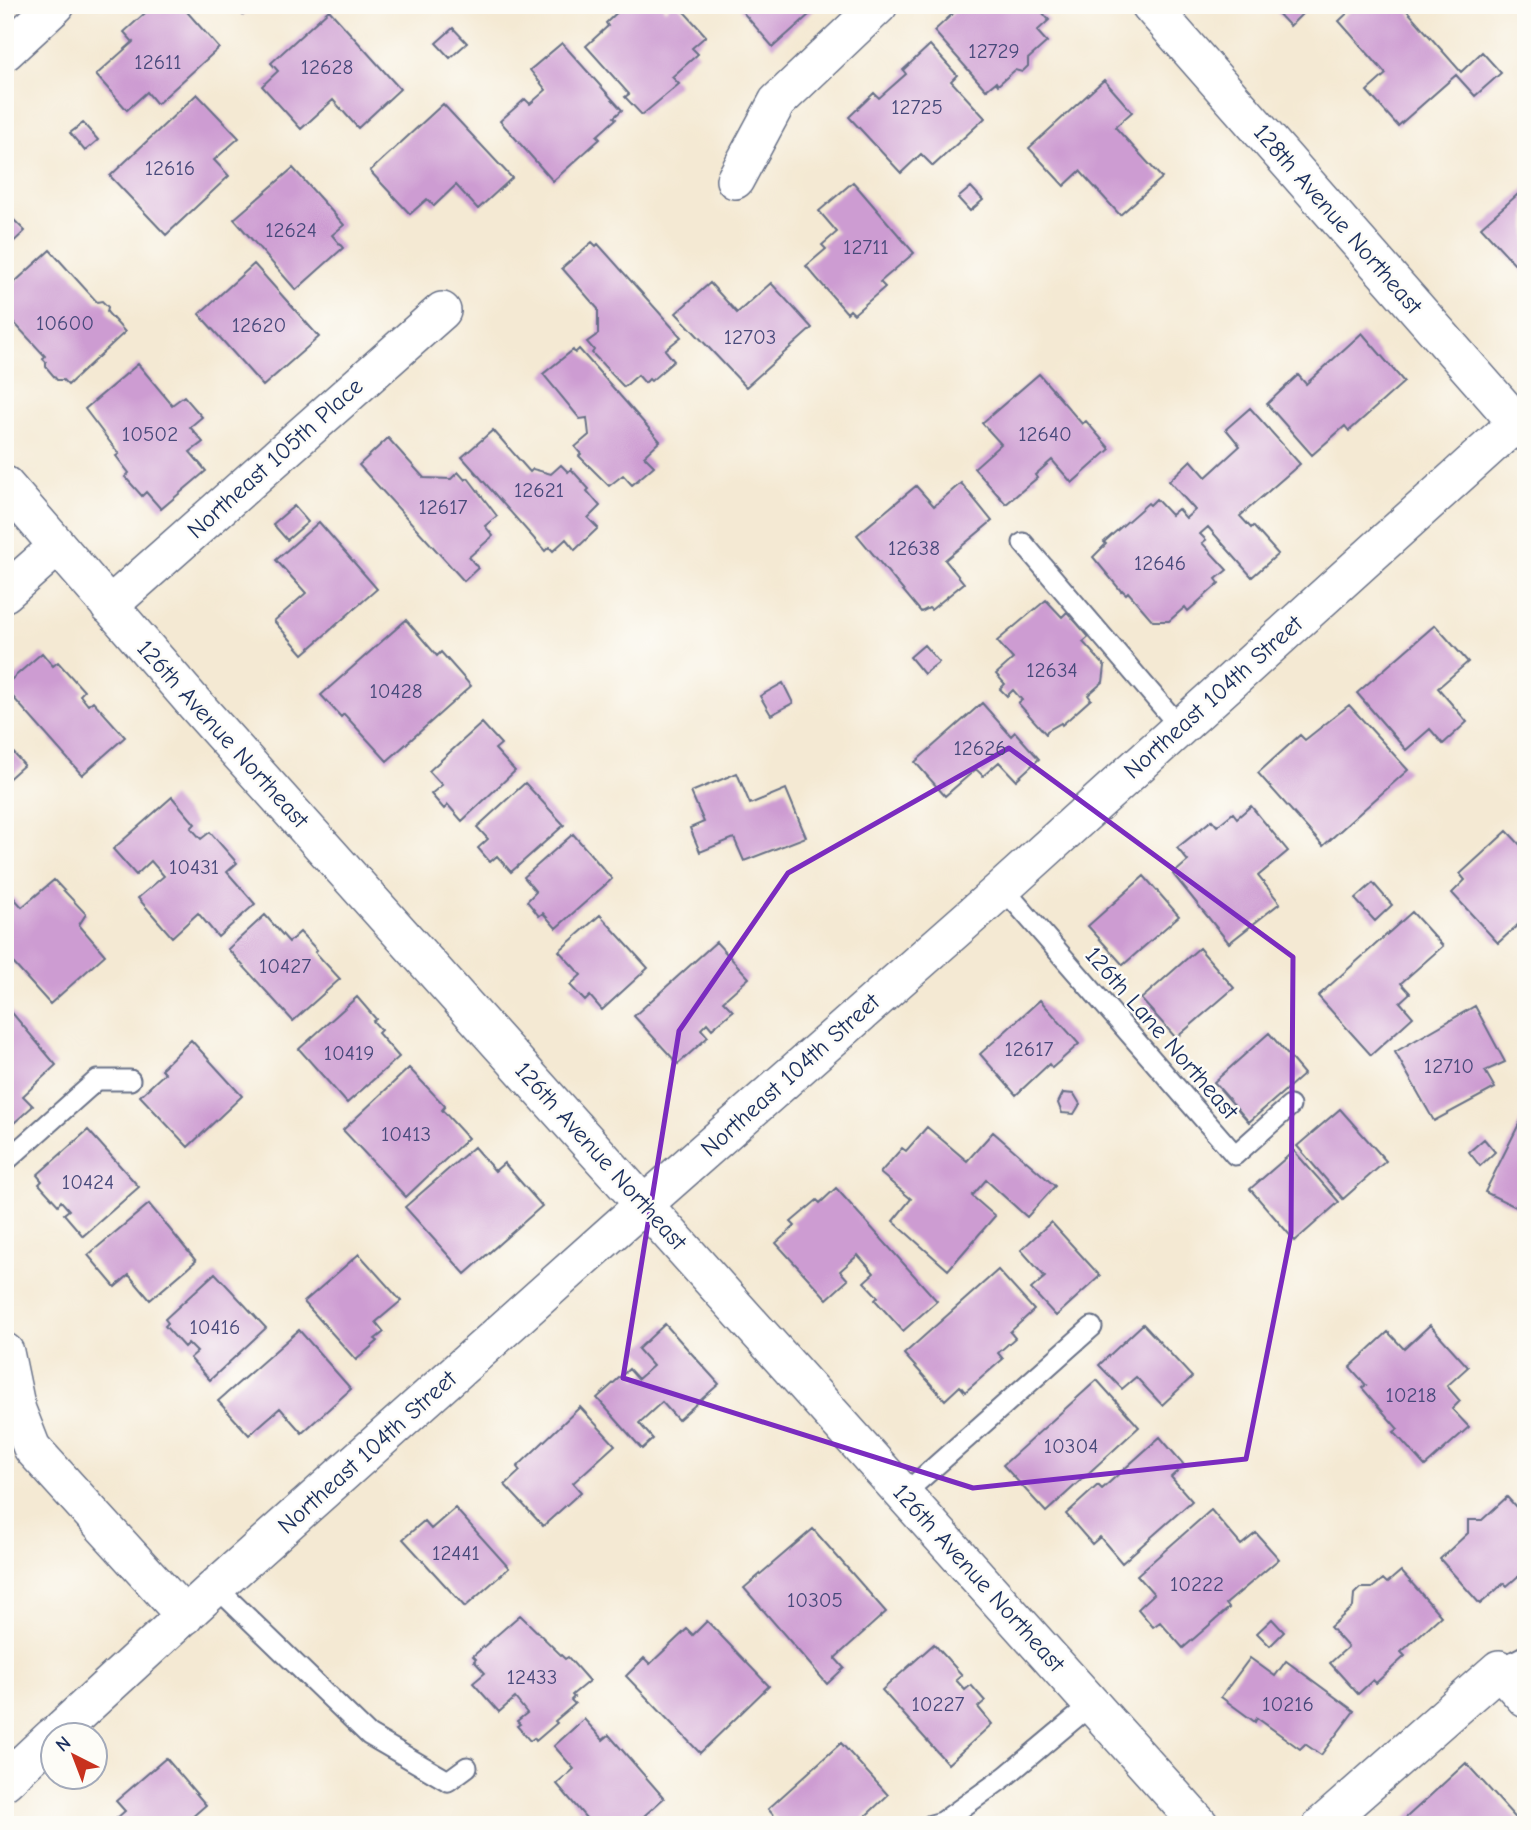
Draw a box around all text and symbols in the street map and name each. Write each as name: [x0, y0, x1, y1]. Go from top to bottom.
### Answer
house number: 12729: [968, 39, 1020, 63]
house number: 12611: [134, 50, 182, 74]
house number: 12628: [301, 55, 353, 79]
house number: 12725: [891, 95, 943, 119]
street label: 128th Avenue Northeast: [1248, 118, 1429, 320]
house number: 12616: [145, 156, 195, 180]
house number: 12624: [265, 218, 317, 242]
house number: 12711: [843, 235, 889, 259]
house number: 10600: [36, 311, 94, 335]
house number: 12620: [232, 313, 286, 337]
house number: 12703: [724, 325, 776, 349]
street label: Northeast 105th Place: [181, 372, 369, 544]
house number: 10502: [122, 422, 178, 446]
house number: 12640: [1018, 422, 1072, 446]
house number: 12621: [514, 478, 564, 502]
house number: 12617: [419, 495, 468, 519]
house number: 12638: [888, 536, 940, 560]
house number: 12646: [1134, 551, 1186, 575]
street label: Northeast 104th Street: [1118, 609, 1309, 785]
street label: 126th Avenue Northeast: [131, 634, 315, 834]
house number: 12634: [1026, 658, 1078, 682]
house number: 10428: [369, 679, 423, 703]
house number: 12626: [953, 736, 1007, 760]
house number: 10431: [169, 855, 219, 879]
street label: 126th Lane Northeast: [1080, 941, 1245, 1126]
house number: 10427: [259, 954, 311, 978]
street label: Northeast 104th Street: [695, 987, 886, 1163]
house number: 12617: [1005, 1037, 1054, 1061]
house number: 10419: [324, 1041, 374, 1065]
house number: 12710: [1424, 1054, 1474, 1078]
street label: 126th Avenue Northeast: [509, 1056, 693, 1256]
house number: 10413: [381, 1122, 431, 1146]
house number: 10424: [62, 1170, 114, 1194]
house number: 10416: [190, 1315, 240, 1339]
street label: Northeast 104th Street: [272, 1364, 463, 1540]
house number: 10218: [1385, 1383, 1437, 1407]
house number: 10304: [1044, 1434, 1098, 1458]
street label: 126th Avenue Northeast: [887, 1478, 1071, 1678]
house number: 12441: [432, 1541, 480, 1565]
house number: 10222: [1170, 1572, 1224, 1596]
house number: 10305: [787, 1588, 843, 1612]
house number: 12433: [507, 1665, 557, 1689]
house number: 10227: [912, 1692, 965, 1716]
house number: 10216: [1262, 1692, 1314, 1716]
north arrow: [38, 1722, 108, 1792]
text: N: [51, 1732, 75, 1756]

